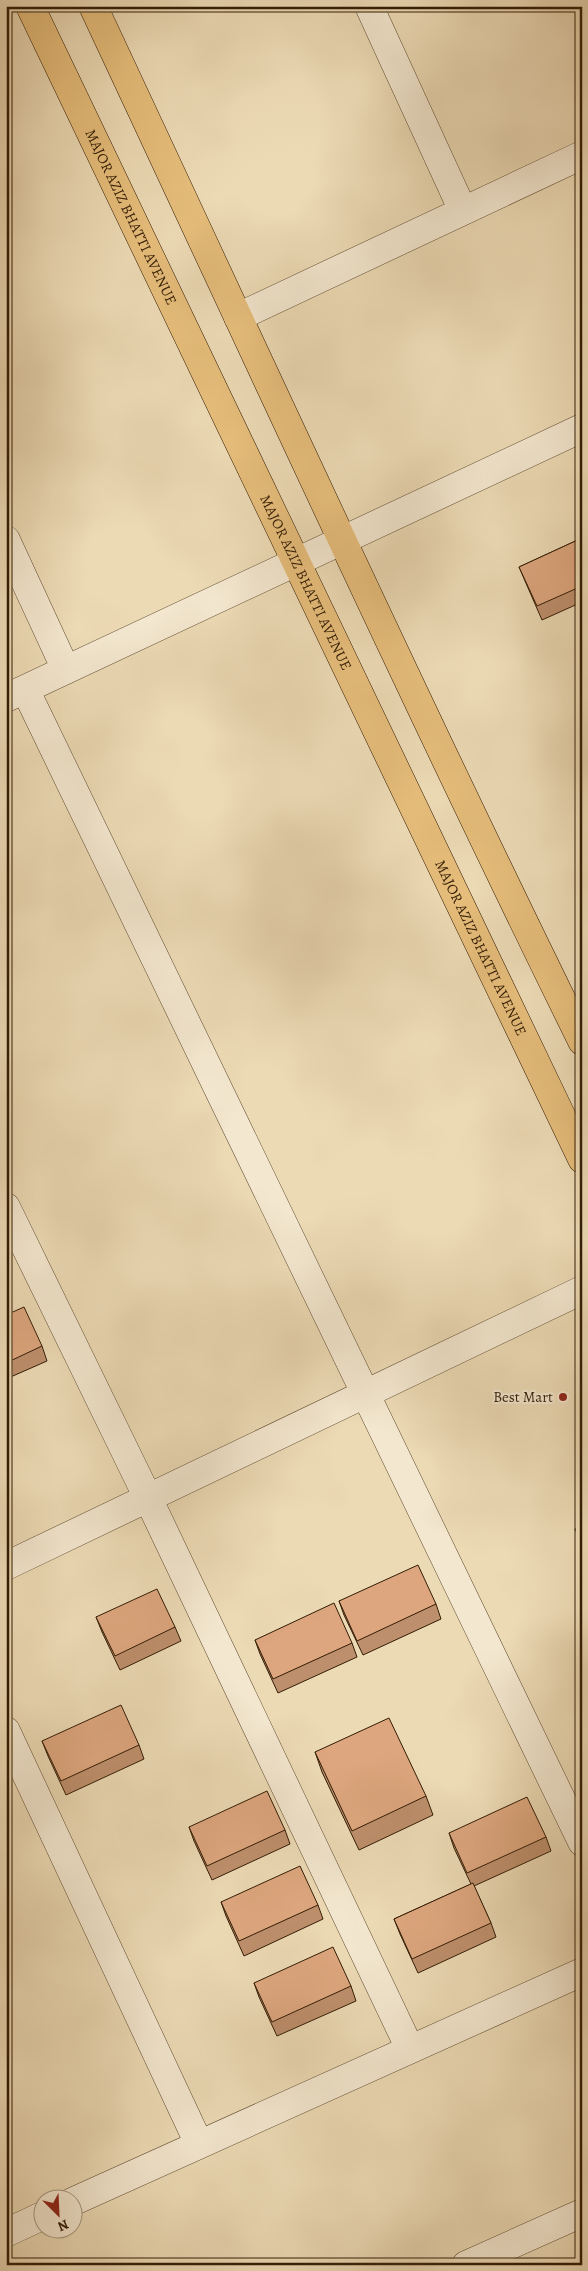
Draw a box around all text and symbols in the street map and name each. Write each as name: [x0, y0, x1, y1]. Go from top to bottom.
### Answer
street label: MAJOR AZIZ BHATTI AVENUE: [80, 126, 182, 308]
street label: MAJOR AZIZ BHATTI AVENUE: [255, 491, 357, 674]
street label: MAJOR AZIZ BHATTI AVENUE: [430, 856, 531, 1039]
place label: Best Mart: [493, 1387, 553, 1407]
marker: Best Mart: [557, 1391, 569, 1403]
north arrow: [32, 2188, 82, 2238]
text: N: [55, 2215, 72, 2236]

